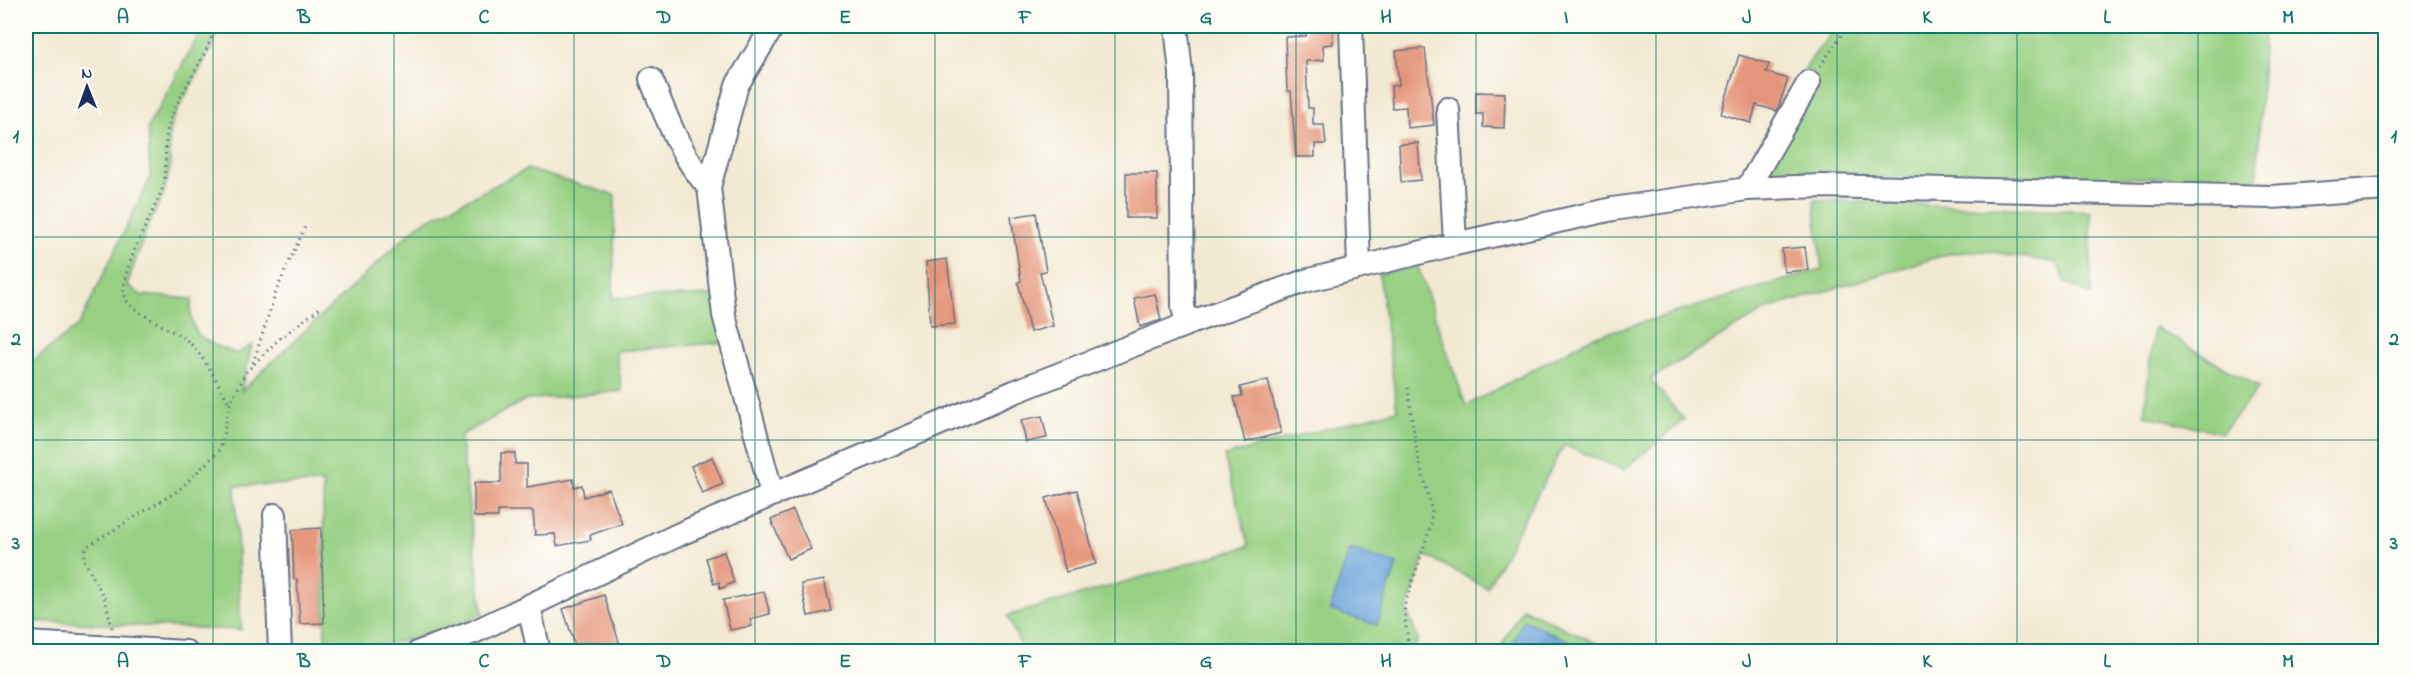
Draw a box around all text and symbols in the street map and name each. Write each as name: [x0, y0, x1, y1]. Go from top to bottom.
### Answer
text: A: [117, 4, 129, 33]
text: B: [296, 4, 311, 33]
text: C: [479, 4, 490, 33]
text: D: [656, 4, 671, 33]
text: E: [839, 4, 851, 33]
text: F: [1018, 4, 1032, 33]
text: G: [1200, 4, 1213, 33]
text: H: [1380, 4, 1392, 33]
text: I: [1564, 4, 1569, 33]
text: J: [1742, 4, 1752, 33]
text: K: [1922, 4, 1933, 33]
text: L: [2103, 4, 2111, 33]
text: M: [2282, 4, 2294, 33]
north arrow: [57, 57, 117, 117]
text: N: [81, 62, 93, 86]
text: 1: [13, 123, 20, 152]
text: 1: [2391, 123, 2398, 152]
text: 2: [10, 326, 21, 355]
text: 2: [2388, 326, 2399, 355]
text: 3: [11, 530, 20, 559]
text: 3: [2389, 530, 2398, 559]
text: A: [117, 648, 129, 677]
text: B: [296, 648, 311, 677]
text: C: [479, 648, 490, 677]
text: D: [656, 648, 671, 677]
text: E: [839, 648, 851, 677]
text: F: [1018, 648, 1032, 677]
text: G: [1200, 648, 1213, 677]
text: H: [1380, 648, 1392, 677]
text: I: [1564, 648, 1569, 677]
text: J: [1742, 648, 1752, 677]
text: K: [1922, 648, 1933, 677]
text: L: [2103, 648, 2111, 677]
text: M: [2282, 648, 2294, 677]

